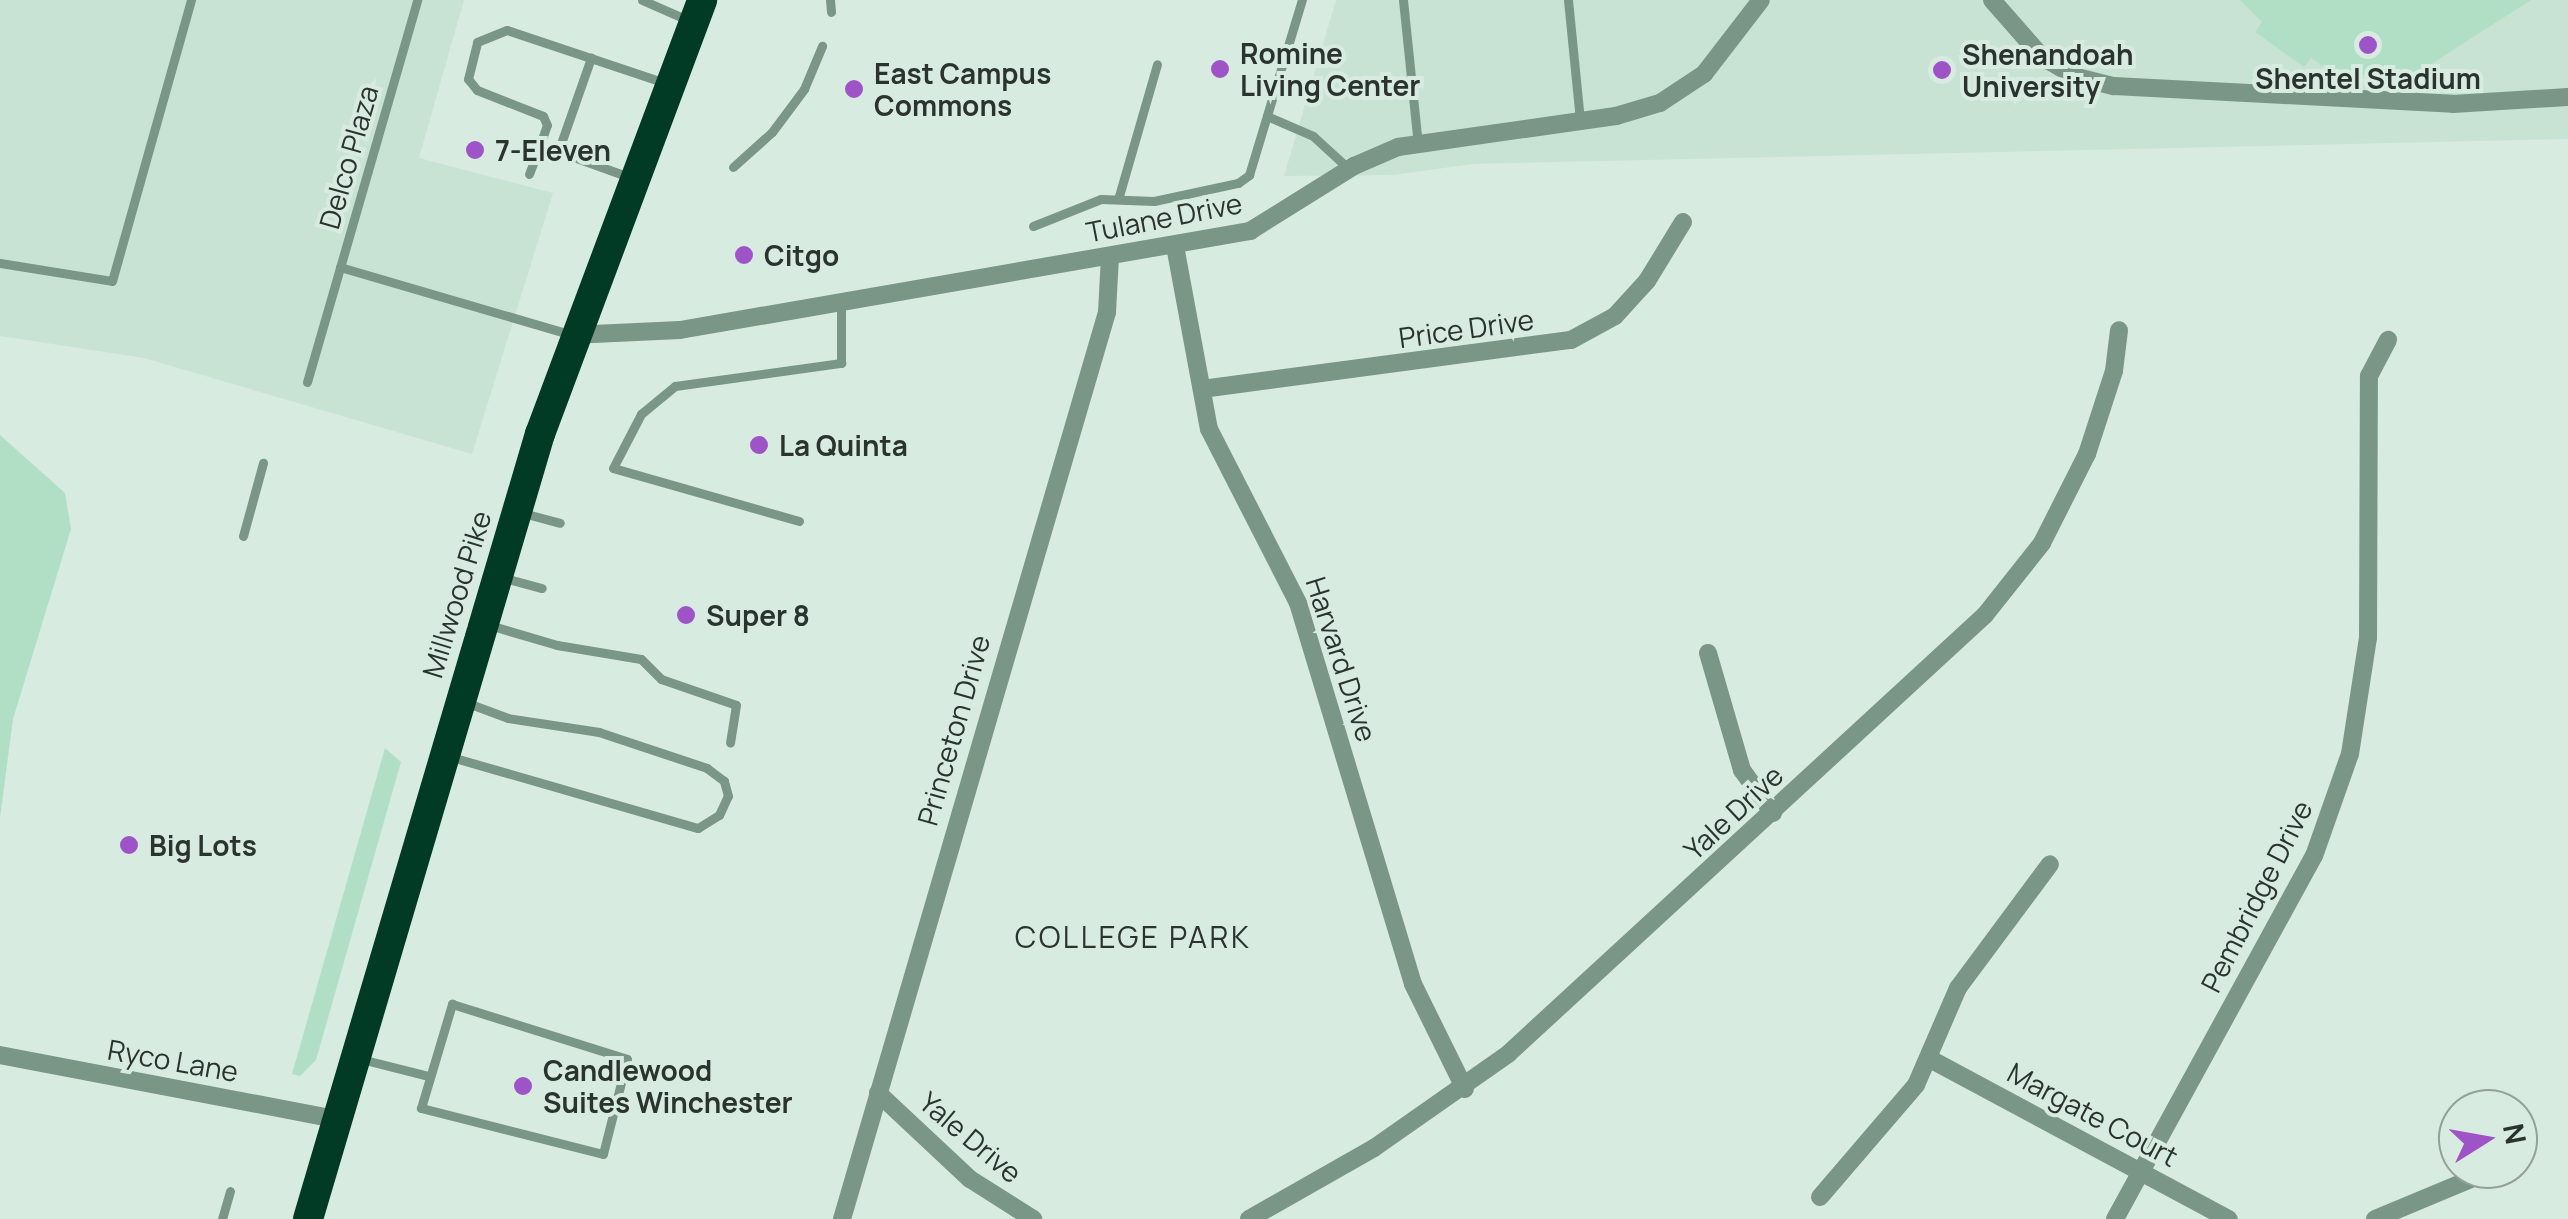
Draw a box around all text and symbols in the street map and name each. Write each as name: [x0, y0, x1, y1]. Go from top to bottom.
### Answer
marker: Shentel Stadium: [2357, 34, 2379, 56]
place label: Romine Living Center: [1240, 36, 1421, 102]
place label: Shenandoah University: [1962, 37, 2134, 103]
place label: East Campus Commons: [874, 56, 1051, 122]
marker: Romine Living Center: [1209, 58, 1231, 80]
marker: Shenandoah University: [1931, 59, 1953, 81]
place label: Shentel Stadium: [2255, 61, 2481, 95]
marker: East Campus Commons: [843, 78, 865, 100]
street label: Delco Plaza: [312, 81, 384, 233]
place label: 7-Eleven: [495, 133, 611, 167]
marker: 7-Eleven: [464, 139, 486, 161]
street label: Tulane Drive: [1083, 185, 1245, 249]
place label: Citgo: [764, 238, 839, 272]
marker: Citgo: [733, 244, 755, 266]
street label: Price Drive: [1396, 302, 1536, 354]
place label: La Quinta: [779, 428, 908, 462]
marker: La Quinta: [748, 434, 770, 456]
street label: Millwood Pike: [415, 506, 497, 682]
street label: Harvard Drive: [1300, 572, 1384, 746]
place label: Super 8: [706, 598, 810, 632]
marker: Super 8: [675, 604, 697, 626]
street label: Princeton Drive: [910, 631, 996, 829]
street label: Yale Drive: [1677, 758, 1789, 866]
street label: Pembridge Drive: [2193, 795, 2319, 997]
place label: Big Lots: [149, 828, 257, 862]
marker: Big Lots: [118, 834, 140, 856]
district label: COLLEGE PARK: [1015, 919, 1251, 955]
street label: Ryco Lane: [105, 1032, 241, 1088]
place label: Candlewood Suites Winchester: [543, 1053, 793, 1119]
street label: Margate Court: [2002, 1055, 2184, 1173]
marker: Candlewood Suites Winchester: [512, 1075, 534, 1097]
street label: Yale Drive: [913, 1085, 1029, 1189]
north arrow: [2438, 1089, 2538, 1189]
text: N: [2495, 1120, 2536, 1147]

